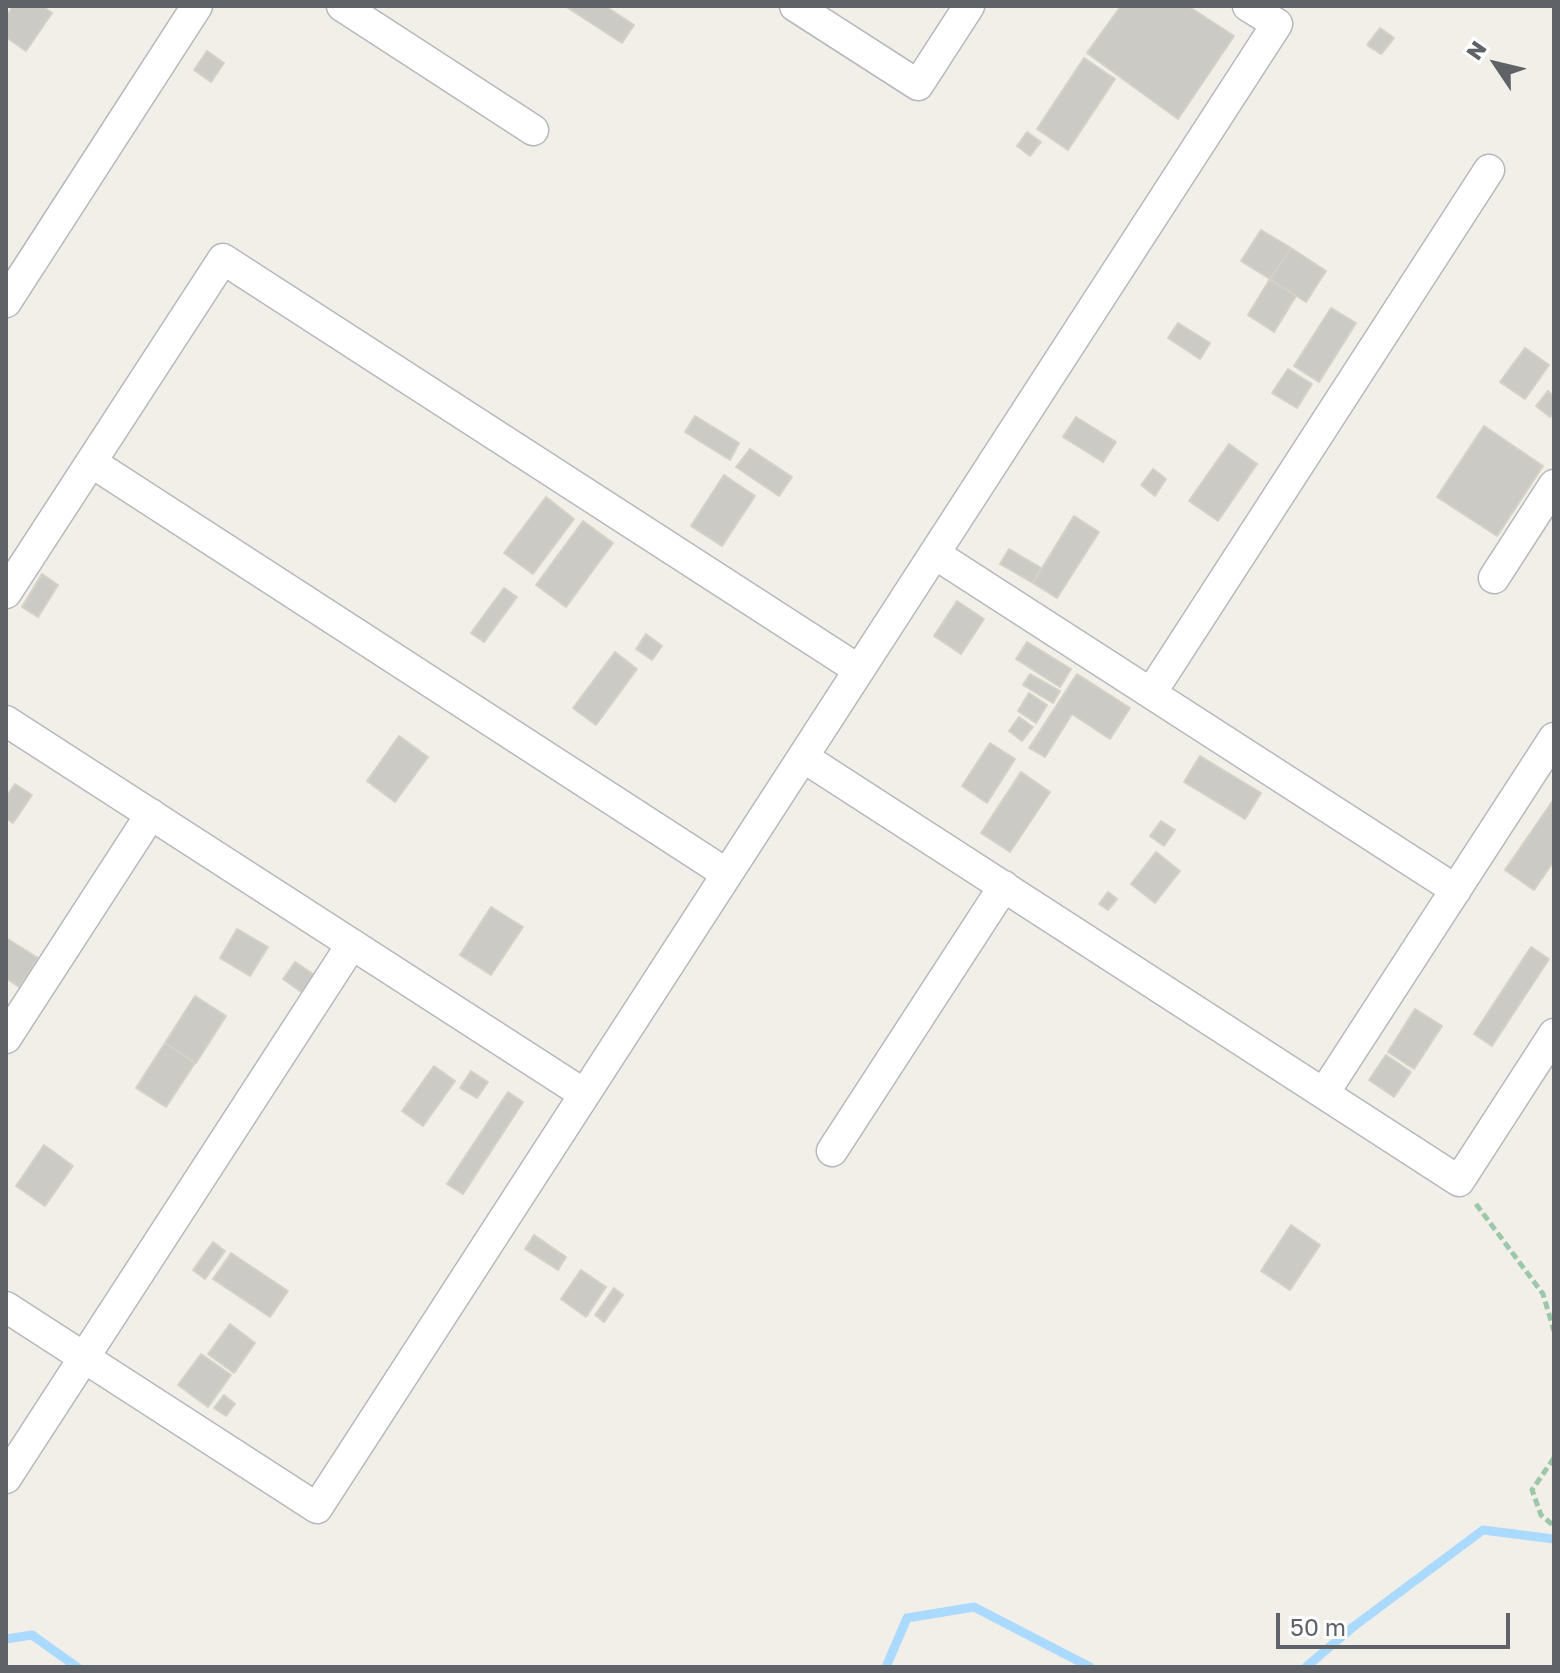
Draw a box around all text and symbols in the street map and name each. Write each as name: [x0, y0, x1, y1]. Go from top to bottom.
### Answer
north arrow: [1456, 24, 1536, 104]
text: N: [1460, 35, 1492, 65]
scale bar: [1280, 1597, 1514, 1647]
text: 50 m: [1290, 1612, 1346, 1641]

